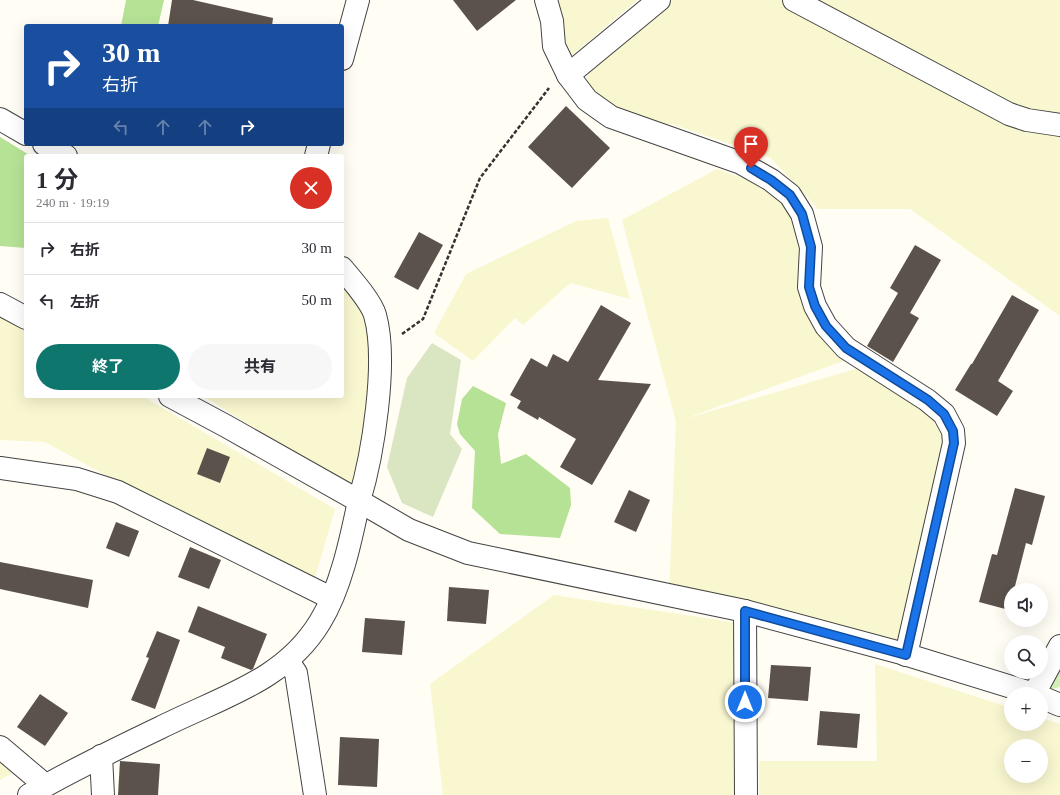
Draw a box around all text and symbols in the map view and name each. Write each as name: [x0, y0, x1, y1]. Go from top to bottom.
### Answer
text: 30 m: [102, 37, 160, 68]
icon: right: [36, 40, 88, 92]
text: 右折: [102, 75, 138, 95]
icon: left: [110, 116, 132, 138]
icon: ahead: [152, 116, 174, 138]
icon: ahead: [194, 116, 216, 138]
icon: right: [236, 116, 258, 138]
pin: [734, 127, 768, 168]
icon: arrive: [740, 133, 762, 155]
text: 1 分: [36, 167, 78, 193]
button: close: [290, 167, 332, 209]
text: 240 m · 19:19: [36, 195, 109, 210]
icon: right: [36, 238, 58, 260]
text: 30 m: [302, 240, 332, 256]
text: 右折: [70, 242, 100, 258]
icon: left: [36, 290, 58, 312]
text: 50 m: [302, 292, 332, 308]
text: 左折: [70, 294, 100, 310]
button: 終了: [36, 344, 180, 390]
button: 共有: [188, 344, 332, 390]
map controls: [1004, 583, 1048, 783]
button: sound: [1004, 583, 1048, 627]
button: search: [1004, 635, 1048, 679]
position arrow: [724, 681, 766, 723]
button: +: [1004, 687, 1048, 731]
button: −: [1004, 739, 1048, 783]

